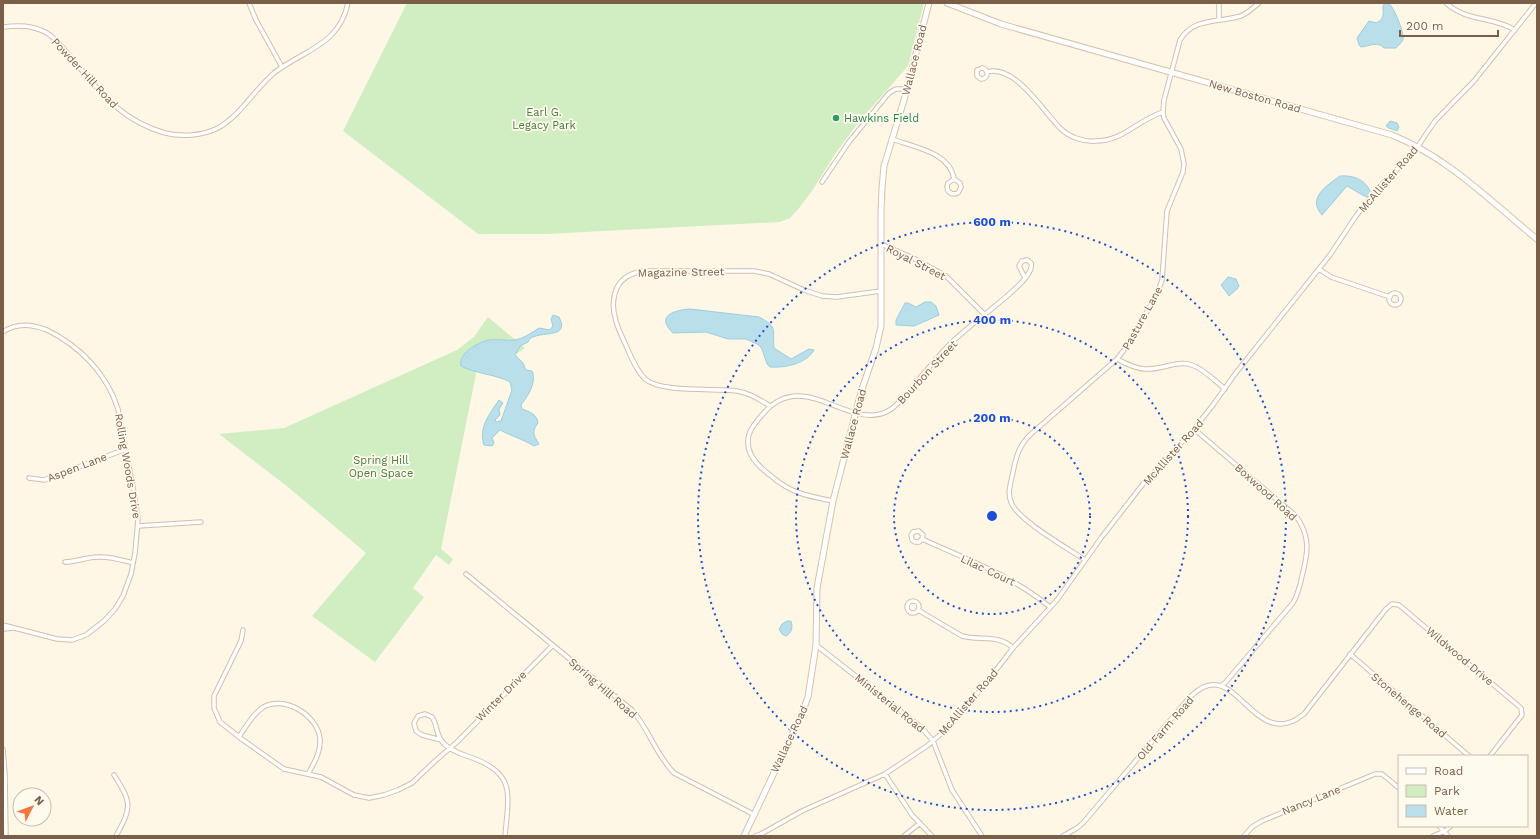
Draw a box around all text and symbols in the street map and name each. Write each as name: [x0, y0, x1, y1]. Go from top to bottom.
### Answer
scale bar: [1400, 12, 1498, 38]
text: 200 m: [1406, 19, 1443, 33]
street label: Wallace Road: [899, 23, 930, 97]
street label: Powder Hill Road: [49, 36, 120, 111]
street label: New Boston Road: [1207, 77, 1302, 116]
park label: Earl G. Legacy Park: [512, 106, 576, 132]
place label: Hawkins Field: [844, 112, 919, 125]
marker: Hawkins Field: [831, 113, 841, 123]
street label: McAllister Road: [1356, 143, 1421, 215]
text: 600 m: [973, 215, 1011, 229]
street label: Royal Street: [884, 242, 948, 283]
street label: Magazine Street: [638, 265, 725, 280]
street label: Pasture Lane: [1120, 284, 1165, 352]
text: 400 m: [973, 313, 1011, 327]
street label: Bourbon Street: [895, 338, 960, 407]
street label: Wallace Road: [838, 387, 869, 461]
text: 200 m: [973, 411, 1011, 425]
street label: Rolling Woods Drive: [112, 412, 143, 520]
street label: McAllister Road: [1140, 417, 1206, 488]
street label: Aspen Lane: [46, 450, 109, 485]
park label: Spring Hill Open Space: [349, 454, 413, 480]
street label: Boxwood Road: [1232, 461, 1299, 524]
centre of rings: [985, 509, 999, 523]
street label: Lilac Court: [958, 552, 1017, 589]
street label: Wildwood Drive: [1423, 624, 1496, 688]
street label: Spring Hill Road: [566, 655, 639, 721]
street label: McAllister Road: [936, 666, 1001, 738]
street label: Winter Drive: [473, 668, 529, 724]
street label: Stonehenge Road: [1368, 670, 1449, 741]
street label: Ministerial Road: [852, 671, 927, 736]
street label: Old Farm Road: [1134, 694, 1197, 763]
street label: Wallace Road: [768, 704, 811, 775]
legend: [1398, 755, 1528, 827]
text: Road: [1434, 764, 1463, 778]
street label: Nancy Lane: [1280, 783, 1342, 818]
text: Park: [1434, 784, 1460, 798]
north arrow: [12, 787, 52, 827]
text: N: [32, 793, 47, 808]
text: Water: [1434, 804, 1469, 818]

